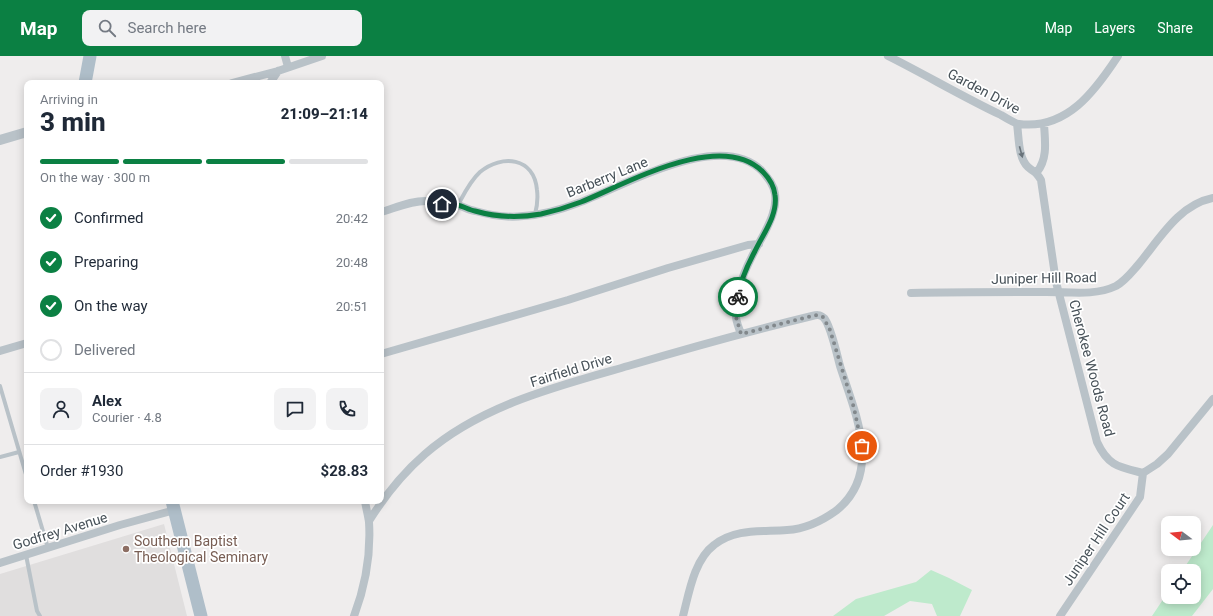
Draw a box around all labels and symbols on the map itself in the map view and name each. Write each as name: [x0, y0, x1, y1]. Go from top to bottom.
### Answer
street label: Garden Drive: [945, 65, 1023, 117]
one-way arrow: [1018, 146, 1024, 158]
street label: Barberry Lane: [564, 153, 650, 201]
pin: [425, 187, 459, 221]
street label: Juniper Hill Road: [991, 269, 1097, 287]
courier: [718, 277, 758, 317]
street label: Cherokee Woods Road: [1066, 298, 1118, 438]
street label: Fairfield Drive: [528, 350, 614, 390]
pin: [845, 429, 879, 463]
street label: Juniper Hill Court: [1059, 489, 1133, 588]
street label: Godfrey Avenue: [11, 509, 109, 553]
north arrow: [1161, 516, 1201, 556]
place label: Southern Baptist Theological Seminary: [134, 533, 269, 565]
marker: Southern Baptist Theological Seminary: [121, 544, 131, 554]

